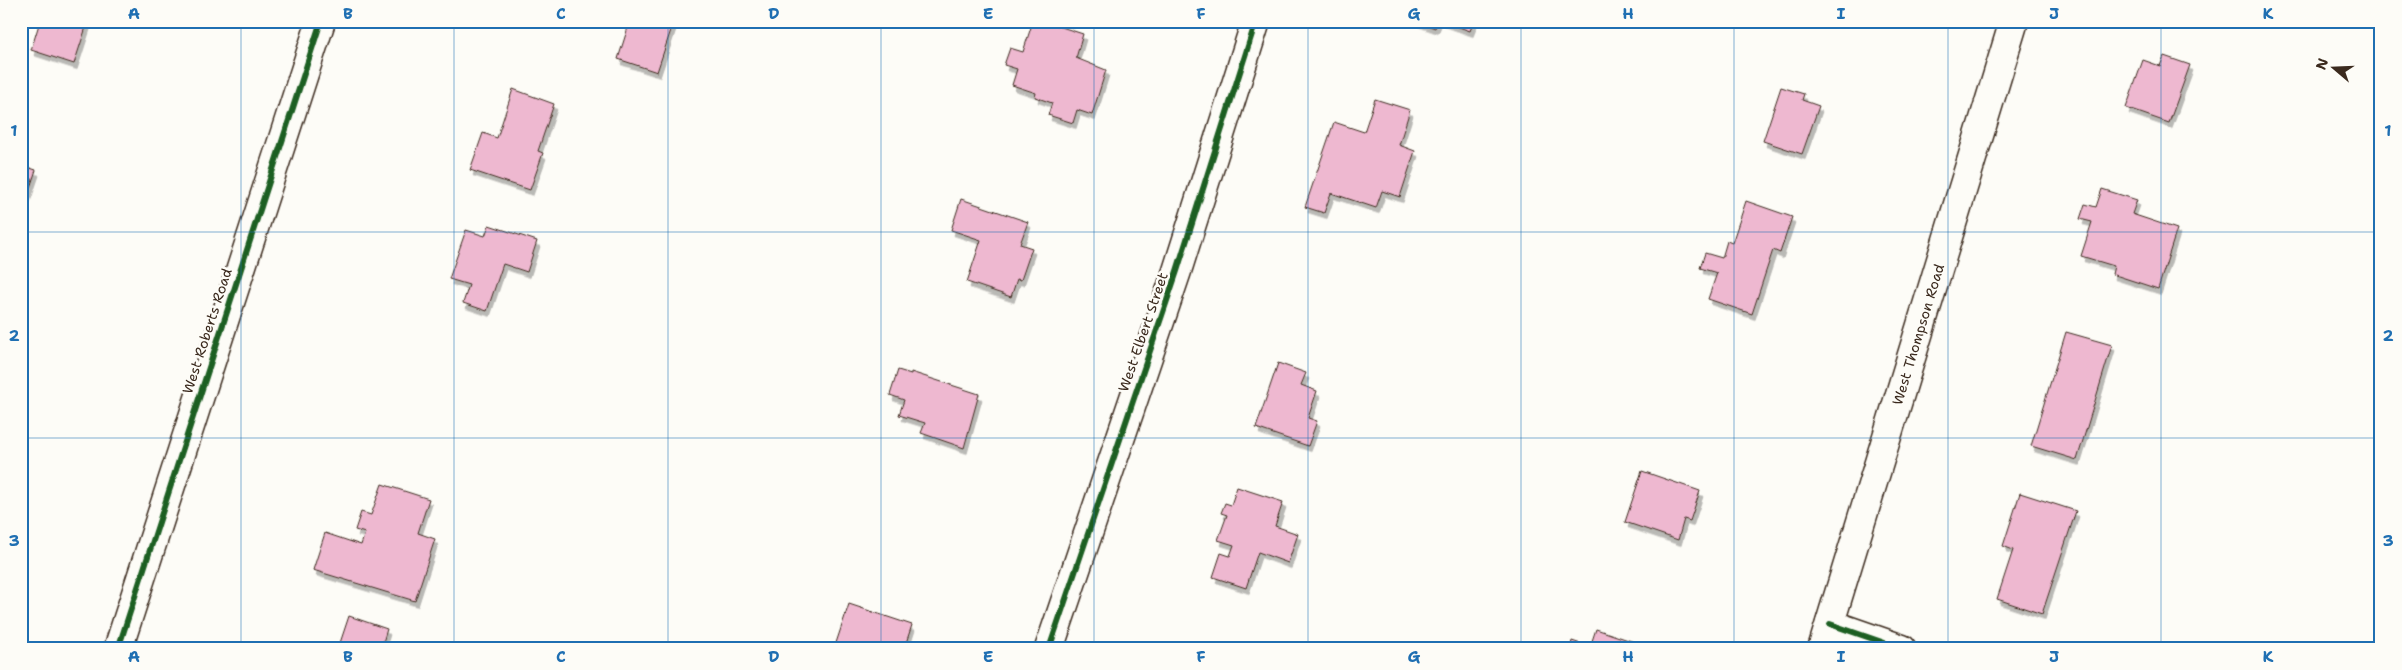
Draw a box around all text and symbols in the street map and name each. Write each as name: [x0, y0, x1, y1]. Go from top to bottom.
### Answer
text: A: [128, 3, 140, 24]
text: B: [343, 3, 353, 24]
text: C: [556, 3, 566, 24]
text: D: [768, 3, 780, 24]
text: E: [983, 3, 993, 24]
text: F: [1196, 3, 1206, 24]
text: G: [1408, 3, 1421, 24]
text: H: [1622, 3, 1634, 24]
text: I: [1837, 3, 1846, 24]
text: J: [2049, 3, 2059, 24]
text: K: [2263, 3, 2274, 24]
north arrow: [2310, 42, 2360, 92]
text: N: [2311, 56, 2332, 72]
text: 1: [10, 120, 18, 141]
text: 1: [2384, 120, 2392, 141]
street label: West Thompson Road: [1888, 261, 1948, 407]
street label: West Roberts Road: [178, 266, 236, 396]
street label: West Elbert Street: [1114, 270, 1172, 394]
text: 2: [8, 325, 20, 346]
text: 2: [2382, 325, 2394, 346]
text: 3: [8, 530, 20, 551]
text: 3: [2382, 530, 2394, 551]
text: A: [128, 646, 140, 667]
text: B: [343, 646, 353, 667]
text: C: [556, 646, 566, 667]
text: D: [768, 646, 780, 667]
text: E: [983, 646, 993, 667]
text: F: [1196, 646, 1206, 667]
text: G: [1408, 646, 1421, 667]
text: H: [1622, 646, 1634, 667]
text: I: [1837, 646, 1846, 667]
text: J: [2049, 646, 2059, 667]
text: K: [2263, 646, 2274, 667]

